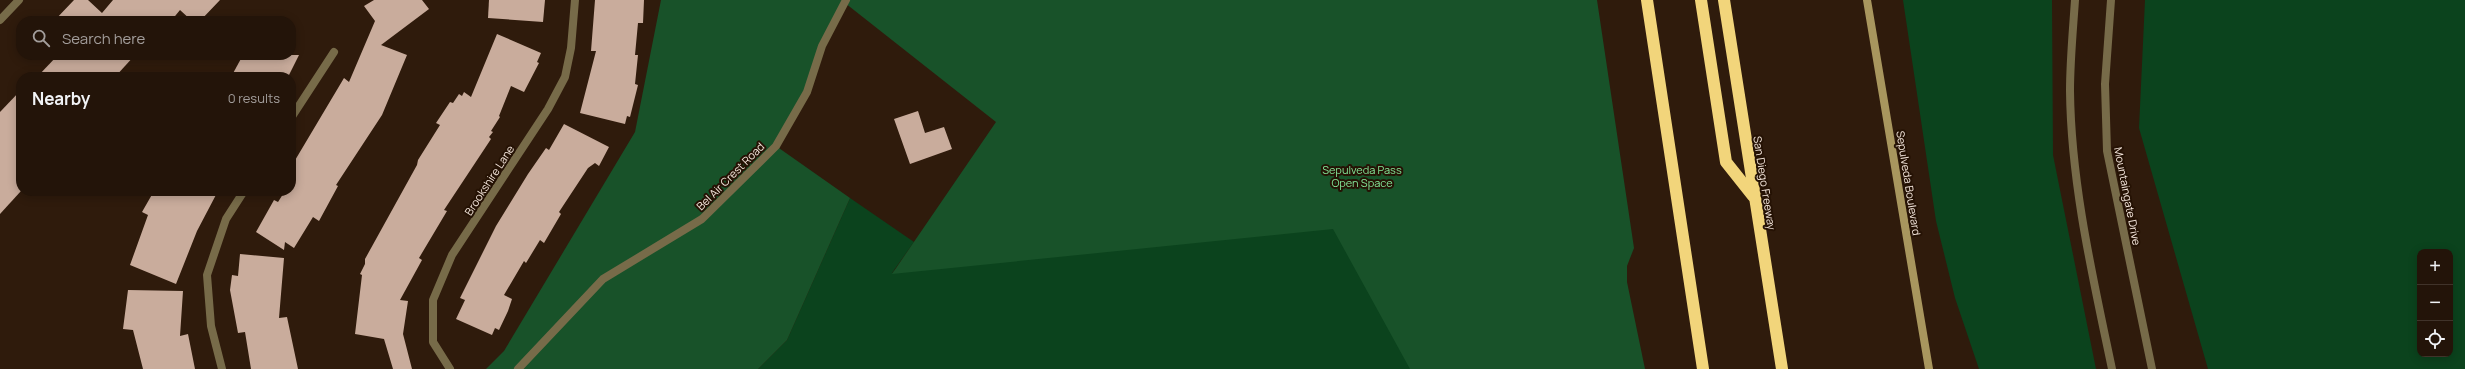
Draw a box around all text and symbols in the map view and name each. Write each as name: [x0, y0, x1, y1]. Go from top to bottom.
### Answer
search box: [16, 16, 296, 60]
icon: search: [30, 27, 52, 49]
text: Search here: [62, 28, 145, 49]
text: Nearby: [32, 87, 90, 110]
text: 0 results: [228, 89, 280, 107]
street label: Sepulveda Boulevard: [1893, 130, 1925, 236]
street label: San Diego Freeway: [1750, 135, 1780, 231]
street label: Bel Air Crest Road: [693, 139, 767, 213]
street label: Brookshire Lane: [461, 141, 518, 218]
street label: Mountaingate Drive: [2111, 146, 2145, 247]
park label: Sepulveda Pass Open Space: [1322, 162, 1402, 190]
map controls: [2417, 249, 2453, 357]
button: +: [2417, 249, 2453, 285]
button: −: [2417, 285, 2453, 321]
button: locate: [2417, 321, 2453, 357]

